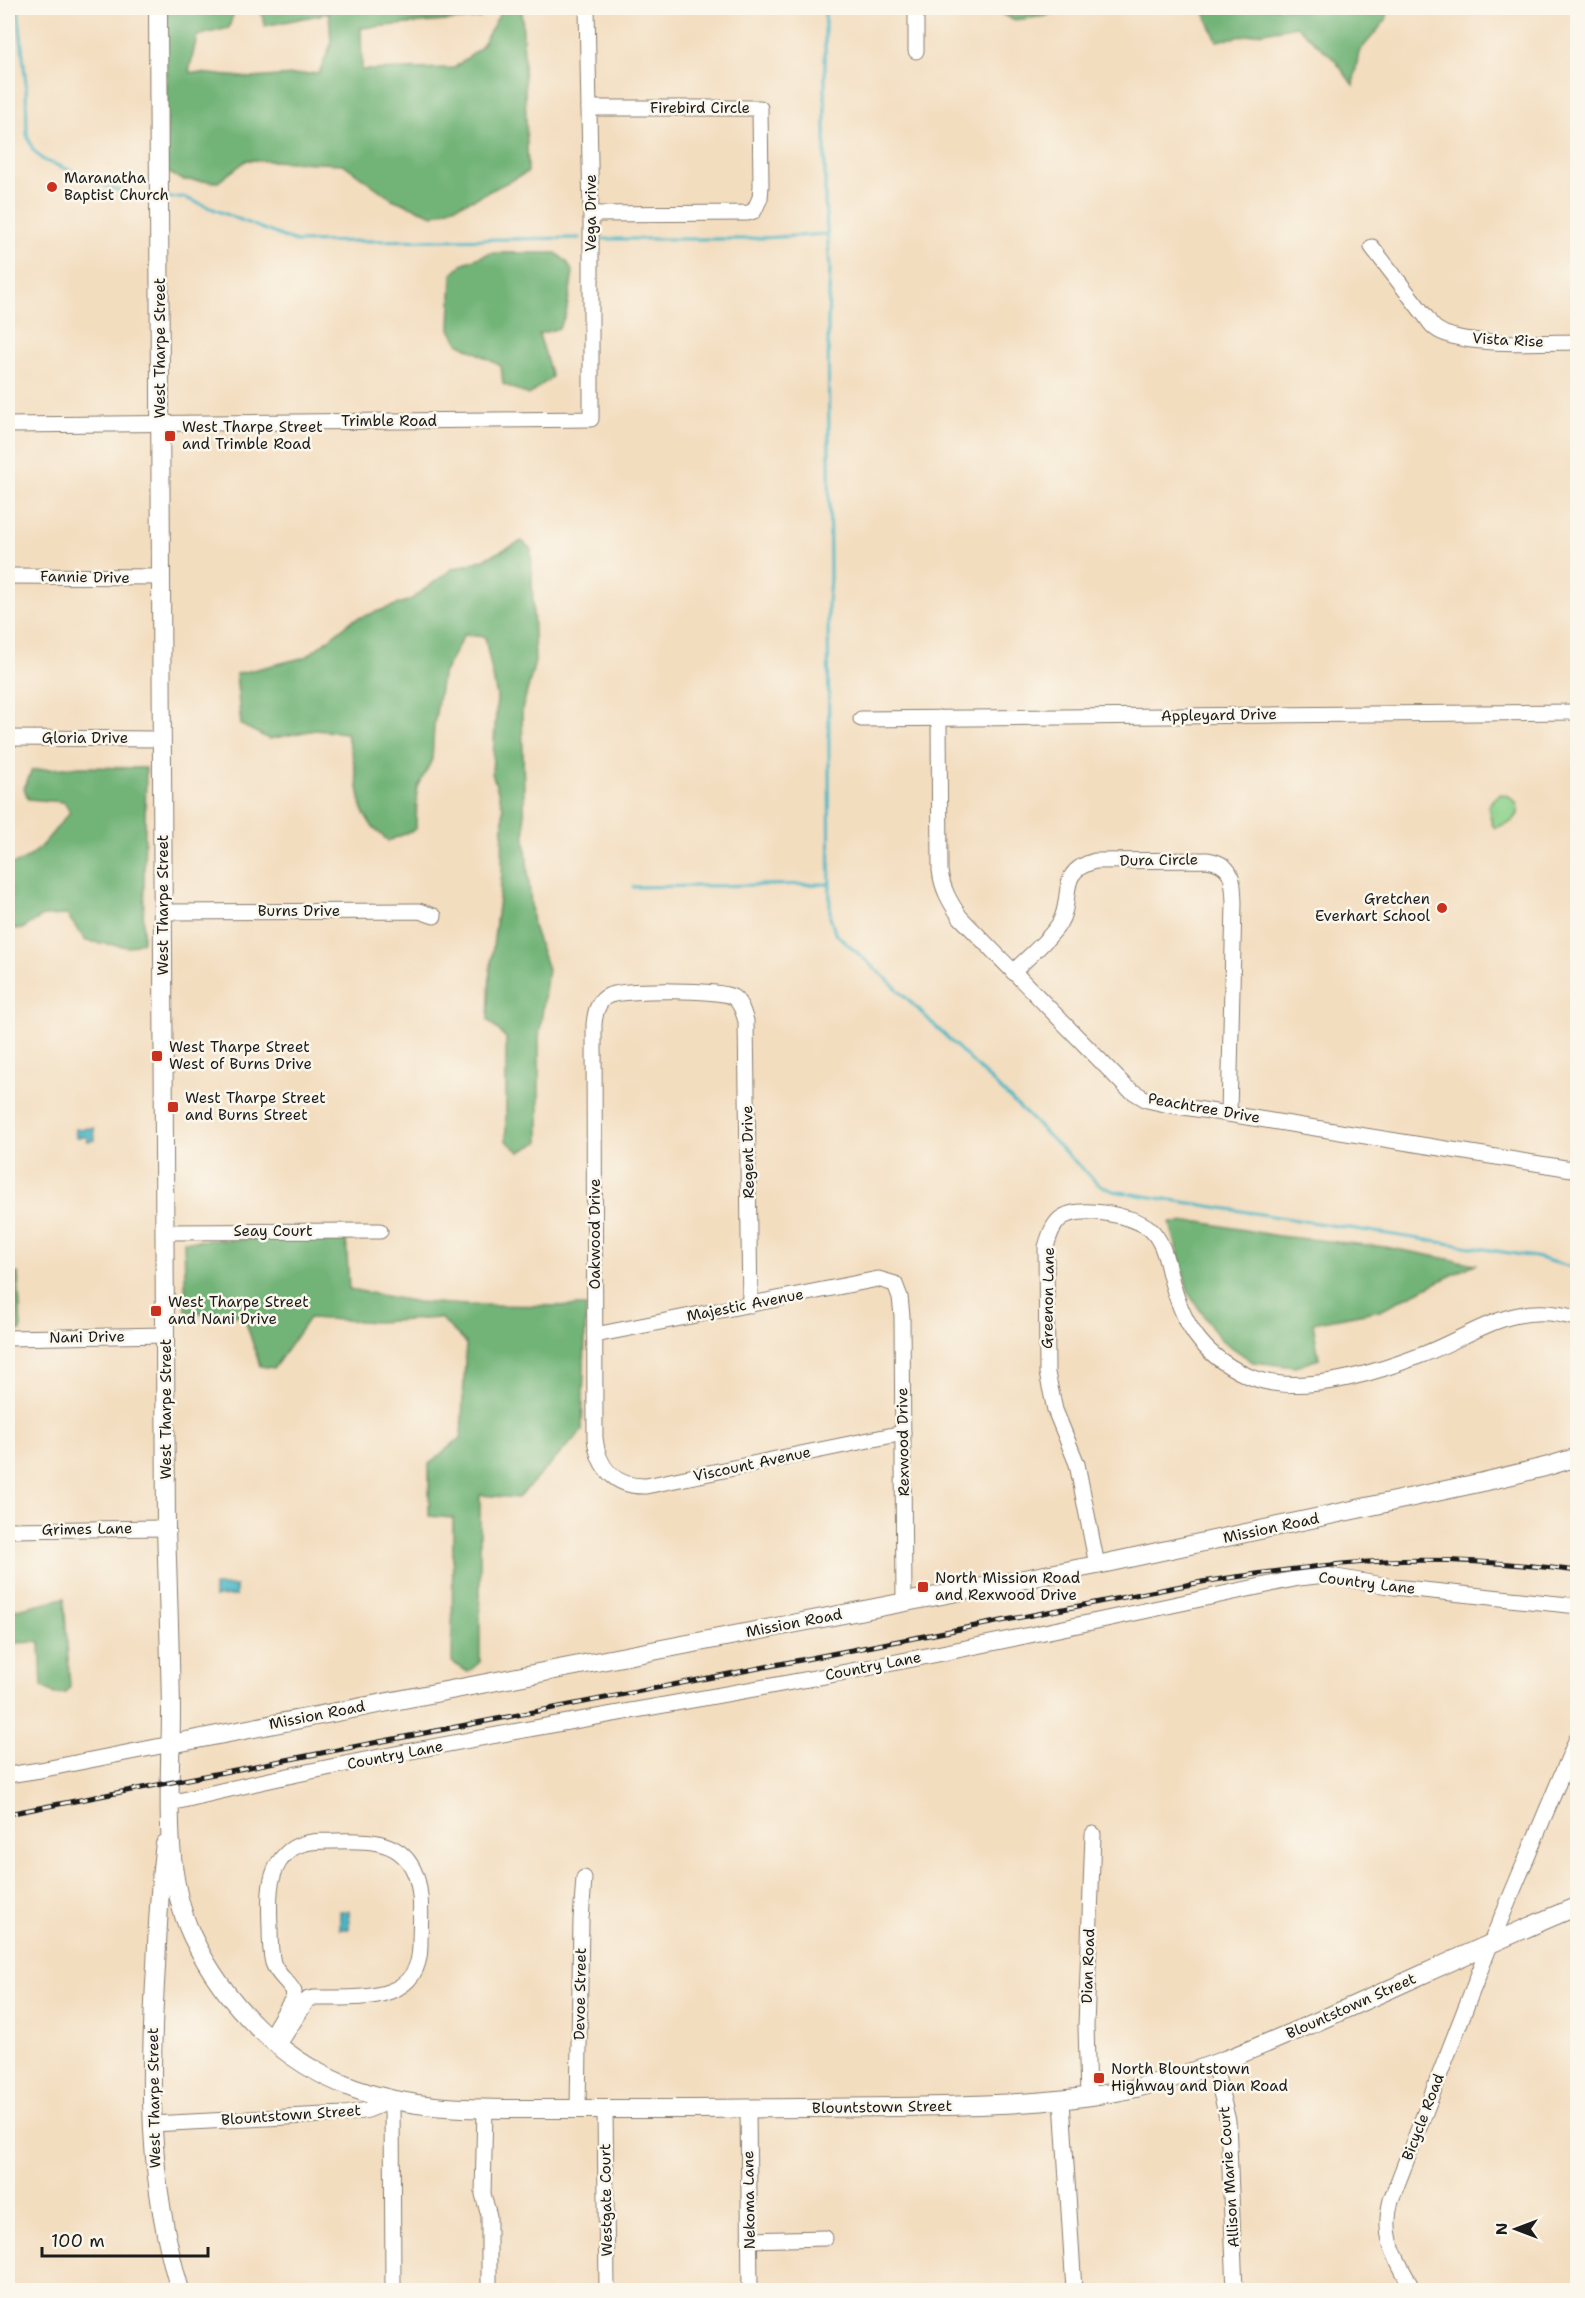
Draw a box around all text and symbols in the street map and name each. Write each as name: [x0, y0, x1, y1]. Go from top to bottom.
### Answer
street label: Firebird Circle: [650, 98, 750, 118]
place label: Maranatha Baptist Church: [64, 168, 169, 205]
street label: Vega Drive: [581, 174, 601, 252]
marker: Maranatha Baptist Church: [45, 180, 59, 194]
street label: West Tharpe Street: [150, 278, 170, 418]
street label: Vista Rise: [1472, 328, 1544, 352]
street label: Trimble Road: [341, 411, 437, 431]
place label: West Tharpe Street and Trimble Road: [182, 417, 323, 454]
marker: West Tharpe Street and Trimble Road: [163, 429, 177, 443]
street label: Fannie Drive: [40, 566, 130, 588]
street label: Appleyard Drive: [1161, 704, 1277, 726]
street label: Gloria Drive: [42, 728, 128, 748]
street label: West Tharpe Street: [153, 835, 173, 975]
street label: Dura Circle: [1120, 849, 1198, 871]
place label: Gretchen Everhart School: [1315, 889, 1430, 926]
street label: Burns Drive: [258, 901, 340, 921]
marker: Gretchen Everhart School: [1435, 901, 1449, 915]
place label: West Tharpe Street West of Burns Drive: [169, 1037, 312, 1074]
marker: West Tharpe Street West of Burns Drive: [150, 1049, 164, 1063]
place label: West Tharpe Street and Burns Street: [185, 1088, 326, 1125]
street label: Peachtree Drive: [1146, 1088, 1262, 1128]
marker: West Tharpe Street and Burns Street: [166, 1100, 180, 1114]
street label: Regent Drive: [737, 1105, 759, 1199]
street label: Oakwood Drive: [585, 1179, 605, 1289]
street label: Seay Court: [234, 1221, 313, 1241]
street label: Greenon Lane: [1037, 1247, 1059, 1349]
street label: Majestic Avenue: [685, 1284, 805, 1326]
place label: West Tharpe Street and Nani Drive: [168, 1292, 309, 1329]
marker: West Tharpe Street and Nani Drive: [149, 1304, 163, 1318]
street label: Nani Drive: [49, 1326, 125, 1348]
street label: West Tharpe Street: [156, 1339, 176, 1479]
street label: Rexwood Drive: [892, 1387, 914, 1497]
street label: Viscount Avenue: [691, 1442, 813, 1486]
street label: Mission Road: [1221, 1508, 1321, 1548]
street label: Grimes Lane: [42, 1518, 132, 1540]
street label: Country Lane: [1317, 1567, 1417, 1599]
place label: North Mission Road and Rexwood Drive: [935, 1568, 1081, 1605]
marker: North Mission Road and Rexwood Drive: [916, 1580, 930, 1594]
street label: Mission Road: [744, 1604, 844, 1642]
street label: Country Lane: [823, 1647, 923, 1685]
street label: Mission Road: [267, 1696, 367, 1734]
street label: Country Lane: [345, 1736, 445, 1774]
street label: Dian Road: [1077, 1928, 1099, 2004]
street label: Devoe Street: [569, 1948, 591, 2040]
street label: Blountstown Street: [1283, 1968, 1419, 2044]
street label: West Tharpe Street: [143, 2027, 165, 2169]
place label: North Blountstown Highway and Dian Road: [1111, 2059, 1288, 2096]
street label: Bicycle Road: [1397, 2070, 1449, 2163]
marker: North Blountstown Highway and Dian Road: [1092, 2071, 1106, 2085]
street label: Blountstown Street: [812, 2096, 952, 2118]
street label: Blountstown Street: [220, 2100, 362, 2130]
street label: Allison Marie Court: [1214, 2106, 1244, 2248]
street label: Westgate Court: [595, 2143, 617, 2257]
street label: Nekoma Lane: [738, 2150, 760, 2250]
north arrow: [1486, 2199, 1546, 2259]
scale bar: [42, 2220, 208, 2258]
text: N: [1491, 2223, 1512, 2235]
text: 100 m: [51, 2229, 105, 2253]

